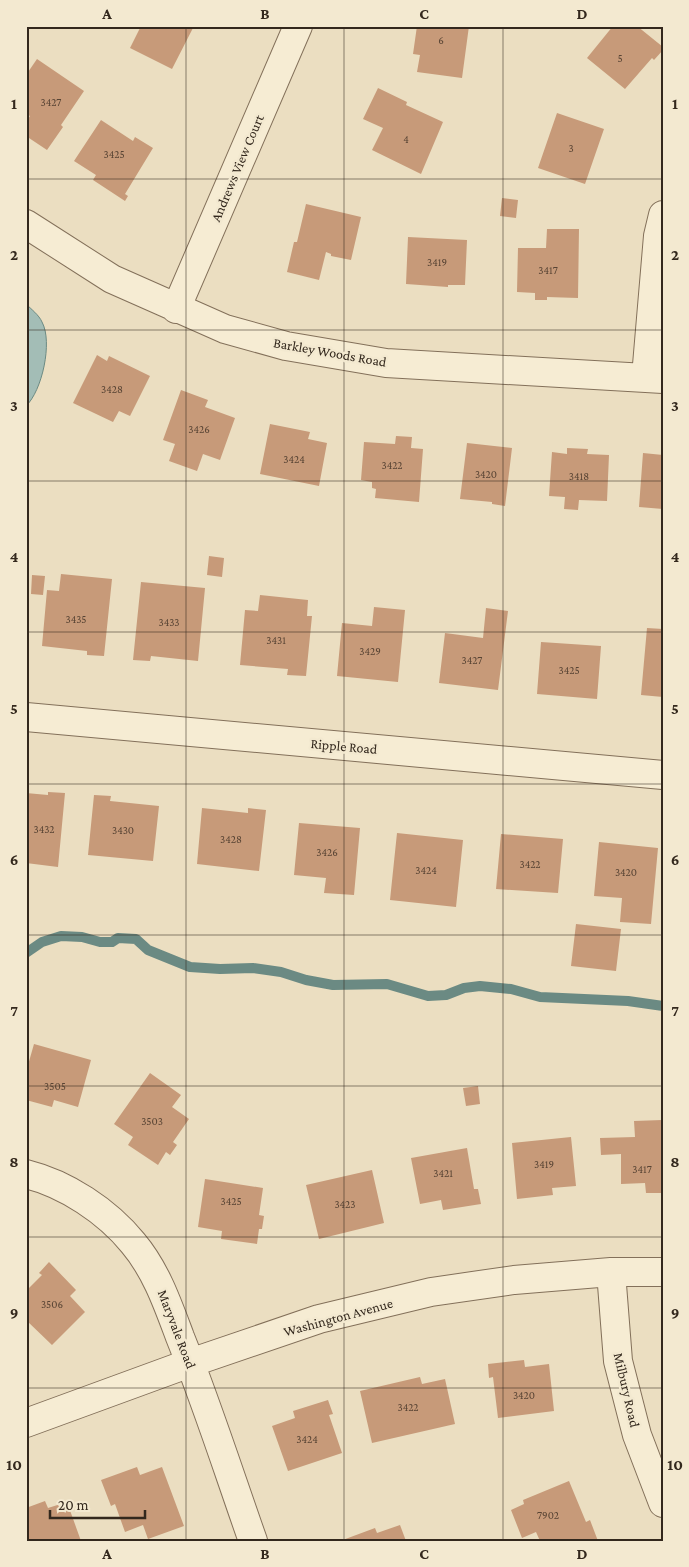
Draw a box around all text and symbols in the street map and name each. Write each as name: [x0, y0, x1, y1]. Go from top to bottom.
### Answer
text: A: [101, 5, 112, 22]
text: B: [260, 5, 270, 22]
text: C: [419, 5, 429, 22]
text: D: [576, 5, 588, 22]
house number: 6: [438, 34, 444, 46]
house number: 5: [617, 52, 623, 64]
text: 1: [11, 95, 17, 112]
text: 1: [672, 95, 678, 112]
house number: 3427: [41, 96, 61, 108]
street label: Andrews View Court: [207, 112, 267, 224]
house number: 4: [403, 133, 409, 145]
house number: 3: [568, 142, 574, 154]
house number: 3425: [103, 148, 125, 160]
text: 2: [10, 246, 18, 263]
text: 2: [671, 246, 679, 263]
house number: 3419: [427, 256, 447, 268]
house number: 3417: [538, 264, 558, 276]
street label: Barkley Woods Road: [272, 334, 388, 370]
house number: 3428: [101, 383, 123, 395]
text: 3: [10, 397, 18, 414]
text: 3: [671, 397, 679, 414]
house number: 3426: [188, 423, 210, 435]
house number: 3424: [283, 453, 305, 465]
house number: 3422: [381, 459, 403, 471]
house number: 3420: [475, 468, 497, 480]
house number: 3418: [569, 470, 589, 482]
text: 4: [10, 548, 19, 565]
text: 4: [671, 548, 680, 565]
house number: 3435: [65, 613, 87, 625]
house number: 3433: [158, 616, 180, 628]
house number: 3431: [266, 634, 286, 646]
house number: 3429: [359, 645, 381, 657]
house number: 3427: [462, 654, 482, 666]
house number: 3425: [558, 664, 580, 676]
text: 5: [10, 700, 18, 717]
text: 5: [671, 700, 679, 717]
street label: Ripple Road: [310, 735, 379, 757]
house number: 3432: [33, 823, 55, 835]
house number: 3430: [112, 824, 134, 836]
house number: 3428: [220, 833, 242, 845]
house number: 3426: [316, 846, 338, 858]
text: 6: [10, 851, 18, 868]
text: 6: [671, 851, 679, 868]
house number: 3422: [519, 858, 541, 870]
house number: 3424: [415, 864, 437, 876]
house number: 3420: [615, 866, 637, 878]
text: 7: [10, 1002, 18, 1019]
text: 7: [671, 1002, 679, 1019]
house number: 3505: [44, 1080, 66, 1092]
house number: 3503: [141, 1115, 163, 1127]
text: 8: [9, 1153, 19, 1170]
text: 8: [670, 1153, 680, 1170]
house number: 3419: [534, 1158, 554, 1170]
house number: 3417: [632, 1163, 652, 1175]
house number: 3421: [433, 1167, 453, 1179]
house number: 3425: [220, 1195, 242, 1207]
house number: 3423: [334, 1198, 356, 1210]
street label: Maryvale Road: [155, 1287, 200, 1371]
street label: Washington Avenue: [282, 1295, 394, 1339]
house number: 3506: [41, 1298, 63, 1310]
text: 9: [10, 1304, 18, 1321]
text: 9: [671, 1304, 679, 1321]
street label: Milbury Road: [611, 1351, 643, 1429]
house number: 3420: [513, 1389, 535, 1401]
house number: 3422: [397, 1401, 419, 1413]
house number: 3424: [296, 1433, 318, 1445]
text: 10: [6, 1456, 22, 1473]
text: 10: [667, 1456, 683, 1473]
scale bar: [50, 1487, 145, 1519]
text: 20 m: [58, 1497, 89, 1513]
house number: 7902: [537, 1509, 559, 1521]
text: A: [101, 1545, 112, 1562]
text: B: [260, 1545, 270, 1562]
text: C: [419, 1545, 429, 1562]
text: D: [576, 1545, 588, 1562]

